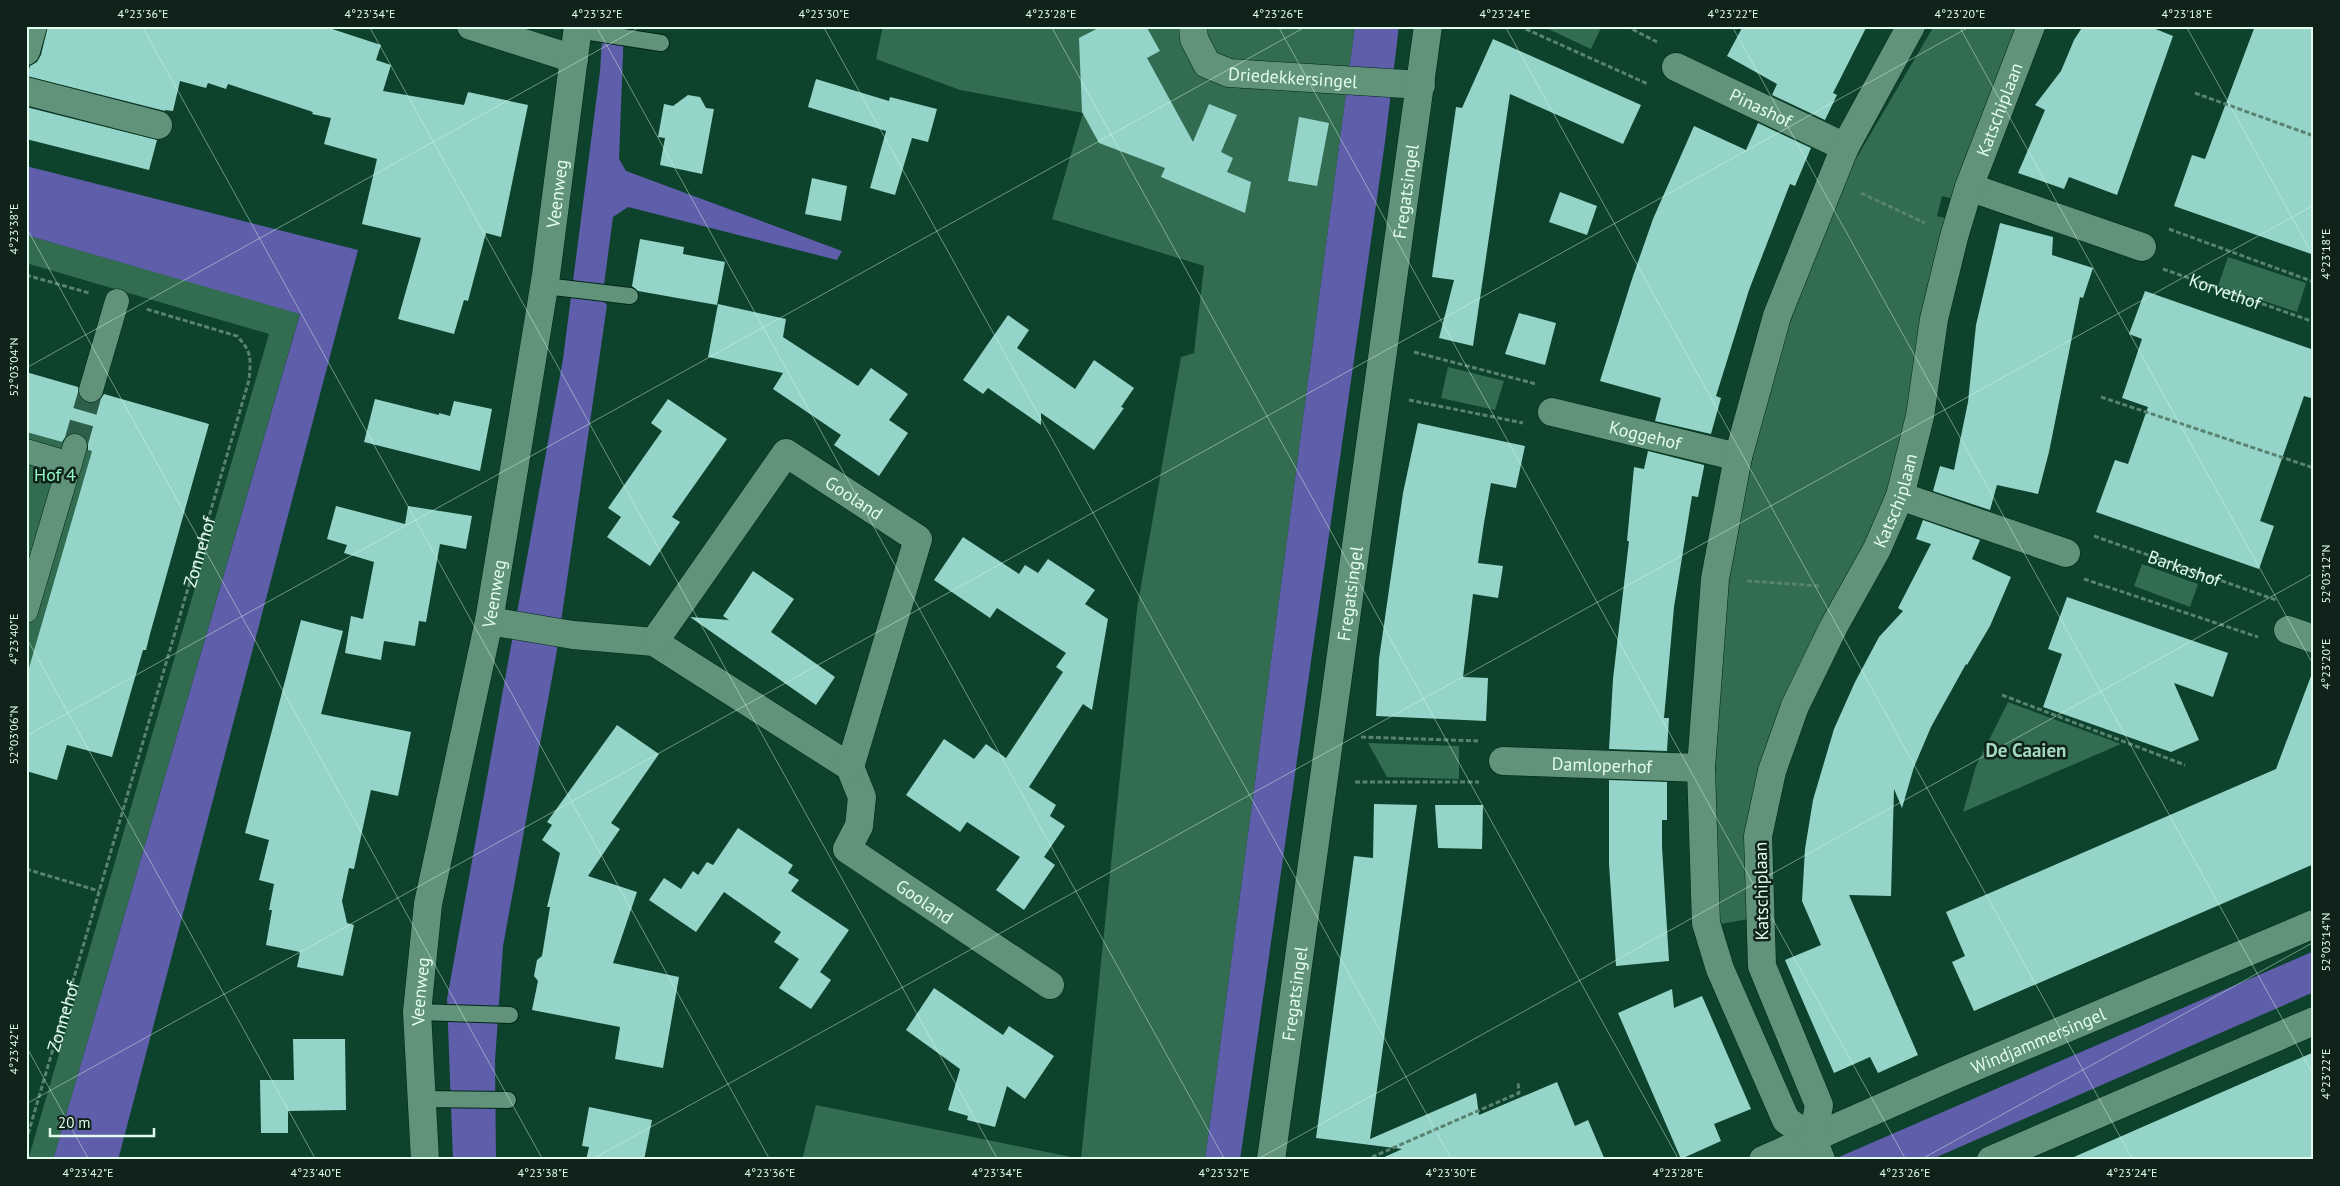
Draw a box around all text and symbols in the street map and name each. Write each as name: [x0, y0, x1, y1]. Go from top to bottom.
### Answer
text: 4°23'36"E: [118, 6, 168, 21]
text: 4°23'34"E: [345, 6, 395, 21]
text: 4°23'32"E: [572, 6, 622, 21]
text: 4°23'30"E: [799, 6, 849, 21]
text: 4°23'28"E: [1026, 6, 1076, 21]
text: 4°23'26"E: [1253, 6, 1303, 21]
text: 4°23'24"E: [1480, 6, 1530, 21]
text: 4°23'22"E: [1708, 6, 1758, 21]
text: 4°23'20"E: [1935, 6, 1985, 21]
text: 4°23'18"E: [2162, 6, 2212, 21]
street label: Katschiplaan: [1970, 59, 2027, 160]
street label: Driedekkersingel: [1228, 61, 1359, 93]
street label: Pinashof: [1726, 83, 1797, 132]
street label: Fregatsingel: [1387, 142, 1423, 240]
street label: Veenweg: [541, 158, 572, 230]
text: 4°23'38"E: [6, 204, 21, 254]
text: 4°23'18"E: [2318, 229, 2333, 279]
street label: Korvethof: [2186, 268, 2266, 314]
text: 52°03'04"N: [6, 337, 21, 397]
street label: Koggehof: [1607, 415, 1685, 455]
street label: Katschiplaan: [1868, 451, 1922, 551]
park label: Hof 4: [34, 463, 76, 486]
street label: Gooland: [821, 470, 887, 525]
street label: Zonnehof: [177, 513, 220, 590]
street label: Fregatsingel: [1332, 544, 1367, 642]
street label: Barkashof: [2145, 544, 2225, 592]
text: 52°03'12"N: [2318, 544, 2333, 604]
street label: Veenweg: [476, 558, 510, 631]
text: 4°23'40"E: [6, 614, 21, 664]
text: 4°23'20"E: [2318, 639, 2333, 689]
text: 52°03'06"N: [6, 705, 21, 765]
district label: De Caaien: [1986, 738, 2066, 762]
street label: Damloperhof: [1551, 751, 1654, 778]
street label: Katschiplaan: [1749, 842, 1773, 940]
street label: Gooland: [892, 874, 958, 929]
text: 52°03'14"N: [2318, 912, 2333, 972]
street label: Fregatsingel: [1276, 944, 1312, 1042]
street label: Veenweg: [405, 956, 434, 1027]
street label: Zonnehof: [41, 977, 84, 1054]
street label: Windjammersingel: [1967, 1001, 2109, 1079]
text: 4°23'42"E: [6, 1024, 21, 1074]
text: 4°23'22"E: [2318, 1049, 2333, 1099]
scale bar: [50, 1106, 154, 1138]
text: 20 m: [58, 1113, 91, 1132]
text: 4°23'42"E: [63, 1165, 113, 1180]
text: 4°23'40"E: [291, 1165, 341, 1180]
text: 4°23'38"E: [518, 1165, 568, 1180]
text: 4°23'36"E: [745, 1165, 795, 1180]
text: 4°23'34"E: [972, 1165, 1022, 1180]
text: 4°23'32"E: [1199, 1165, 1249, 1180]
text: 4°23'30"E: [1426, 1165, 1476, 1180]
text: 4°23'28"E: [1653, 1165, 1703, 1180]
text: 4°23'26"E: [1880, 1165, 1930, 1180]
text: 4°23'24"E: [2107, 1165, 2157, 1180]

